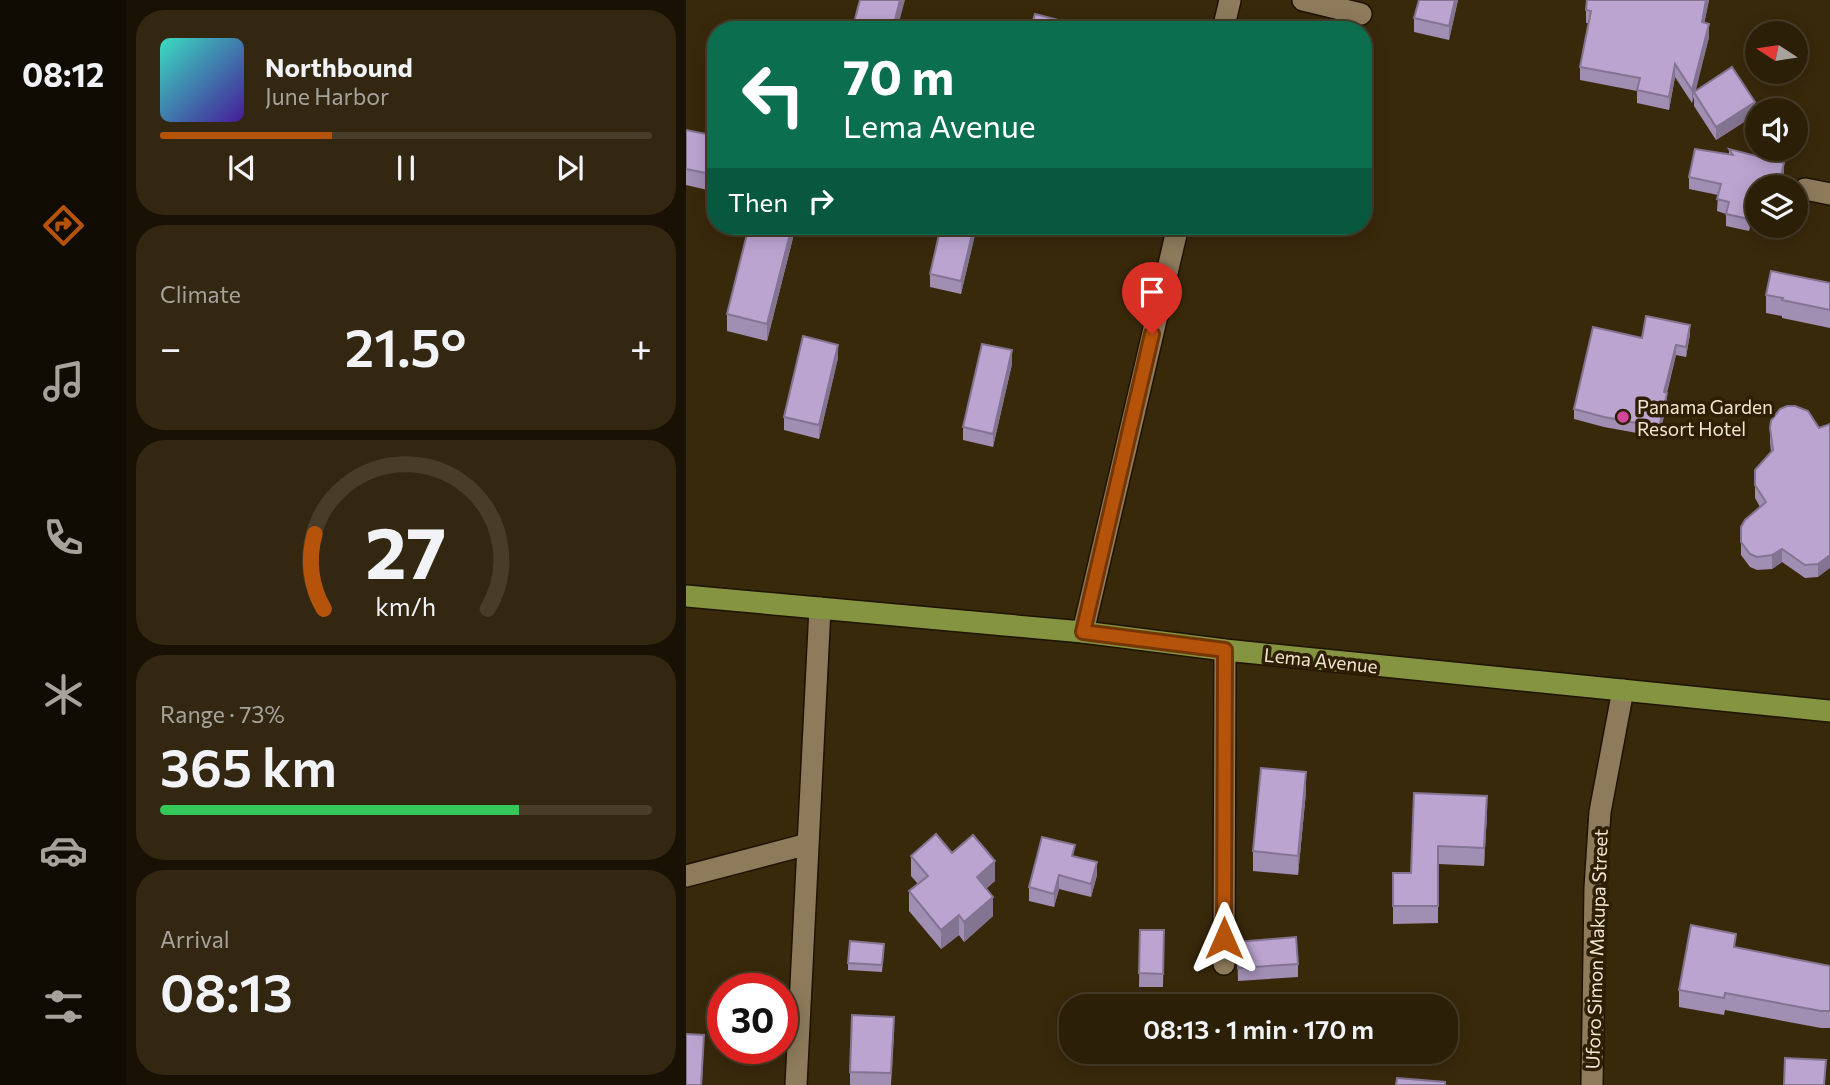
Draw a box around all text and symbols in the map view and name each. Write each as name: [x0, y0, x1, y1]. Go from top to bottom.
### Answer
north arrow: [1745, 21, 1808, 84]
map controls: [1745, 21, 1808, 238]
text: 70 m: [843, 45, 954, 105]
icon: left: [728, 49, 819, 140]
text: Northbound: [265, 51, 413, 82]
text: 08:12: [22, 54, 104, 94]
text: June Harbor: [265, 82, 389, 110]
button: sound: [1745, 98, 1808, 161]
text: Lema Avenue: [843, 105, 1036, 145]
icon: previous: [223, 149, 261, 187]
icon: pause: [387, 149, 425, 187]
icon: next: [551, 149, 589, 187]
button: layers: [1745, 175, 1808, 238]
icon: right: [802, 182, 840, 220]
text: Then: [728, 186, 788, 217]
icon: directions: [39, 201, 88, 250]
pin: [1122, 262, 1182, 334]
icon: arrive: [1133, 273, 1171, 311]
text: Climate: [160, 280, 241, 308]
text: 21.5°: [345, 314, 466, 378]
text: −: [160, 323, 182, 370]
text: +: [630, 323, 652, 370]
icon: music: [39, 357, 88, 406]
place label: Panama Garden Resort Hotel: [1637, 395, 1773, 440]
marker: Panama Garden Resort Hotel: [1615, 409, 1631, 425]
text: 27: [366, 505, 446, 594]
icon: phone: [39, 513, 88, 562]
text: km/h: [376, 590, 436, 620]
street label: Lema Avenue: [1263, 643, 1379, 677]
icon: climate: [39, 670, 88, 719]
text: Range · 73%: [160, 700, 285, 728]
text: 365 km: [160, 734, 337, 798]
icon: car: [39, 826, 88, 875]
street label: Uforo Simon Makupa Street: [1580, 828, 1612, 1070]
position arrow: [1187, 901, 1261, 975]
text: Arrival: [160, 925, 230, 953]
text: 08:13: [160, 959, 293, 1023]
speed limit sign: 30: [707, 973, 798, 1064]
icon: filters: [39, 982, 88, 1031]
text: 08:13 · 1 min · 170 m: [1143, 1013, 1374, 1044]

